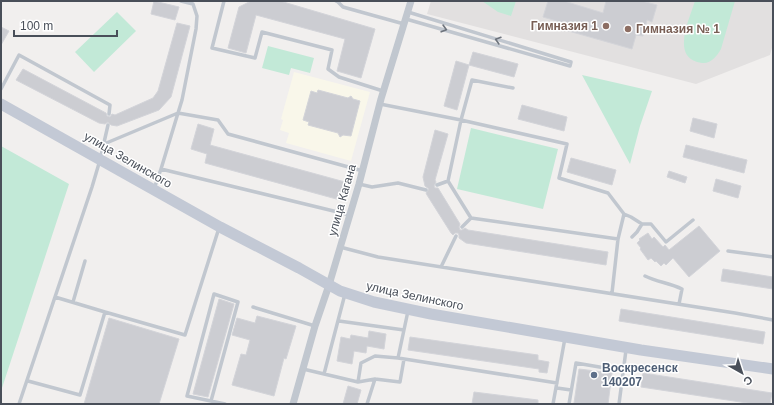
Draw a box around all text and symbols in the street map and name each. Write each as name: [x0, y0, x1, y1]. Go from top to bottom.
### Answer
scale bar: [14, 12, 117, 38]
text: 100 m: [20, 19, 53, 33]
place label: Гимназия 1: [531, 19, 598, 33]
marker: Гимназия 1: [601, 21, 611, 31]
place label: Гимназия № 1: [636, 22, 720, 36]
one-way arrow: [440, 24, 447, 33]
marker: Гимназия № 1: [623, 24, 633, 34]
one-way arrow: [494, 36, 501, 45]
street label: улица Зелинского: [82, 129, 175, 191]
street label: улица Кагана: [325, 162, 359, 238]
street label: улица Зелинского: [365, 279, 465, 313]
north arrow: [722, 353, 762, 393]
place label: Воскресенск 140207: [602, 361, 679, 389]
marker: Воскресенск 140207: [589, 370, 599, 380]
text: С: [741, 374, 755, 388]

